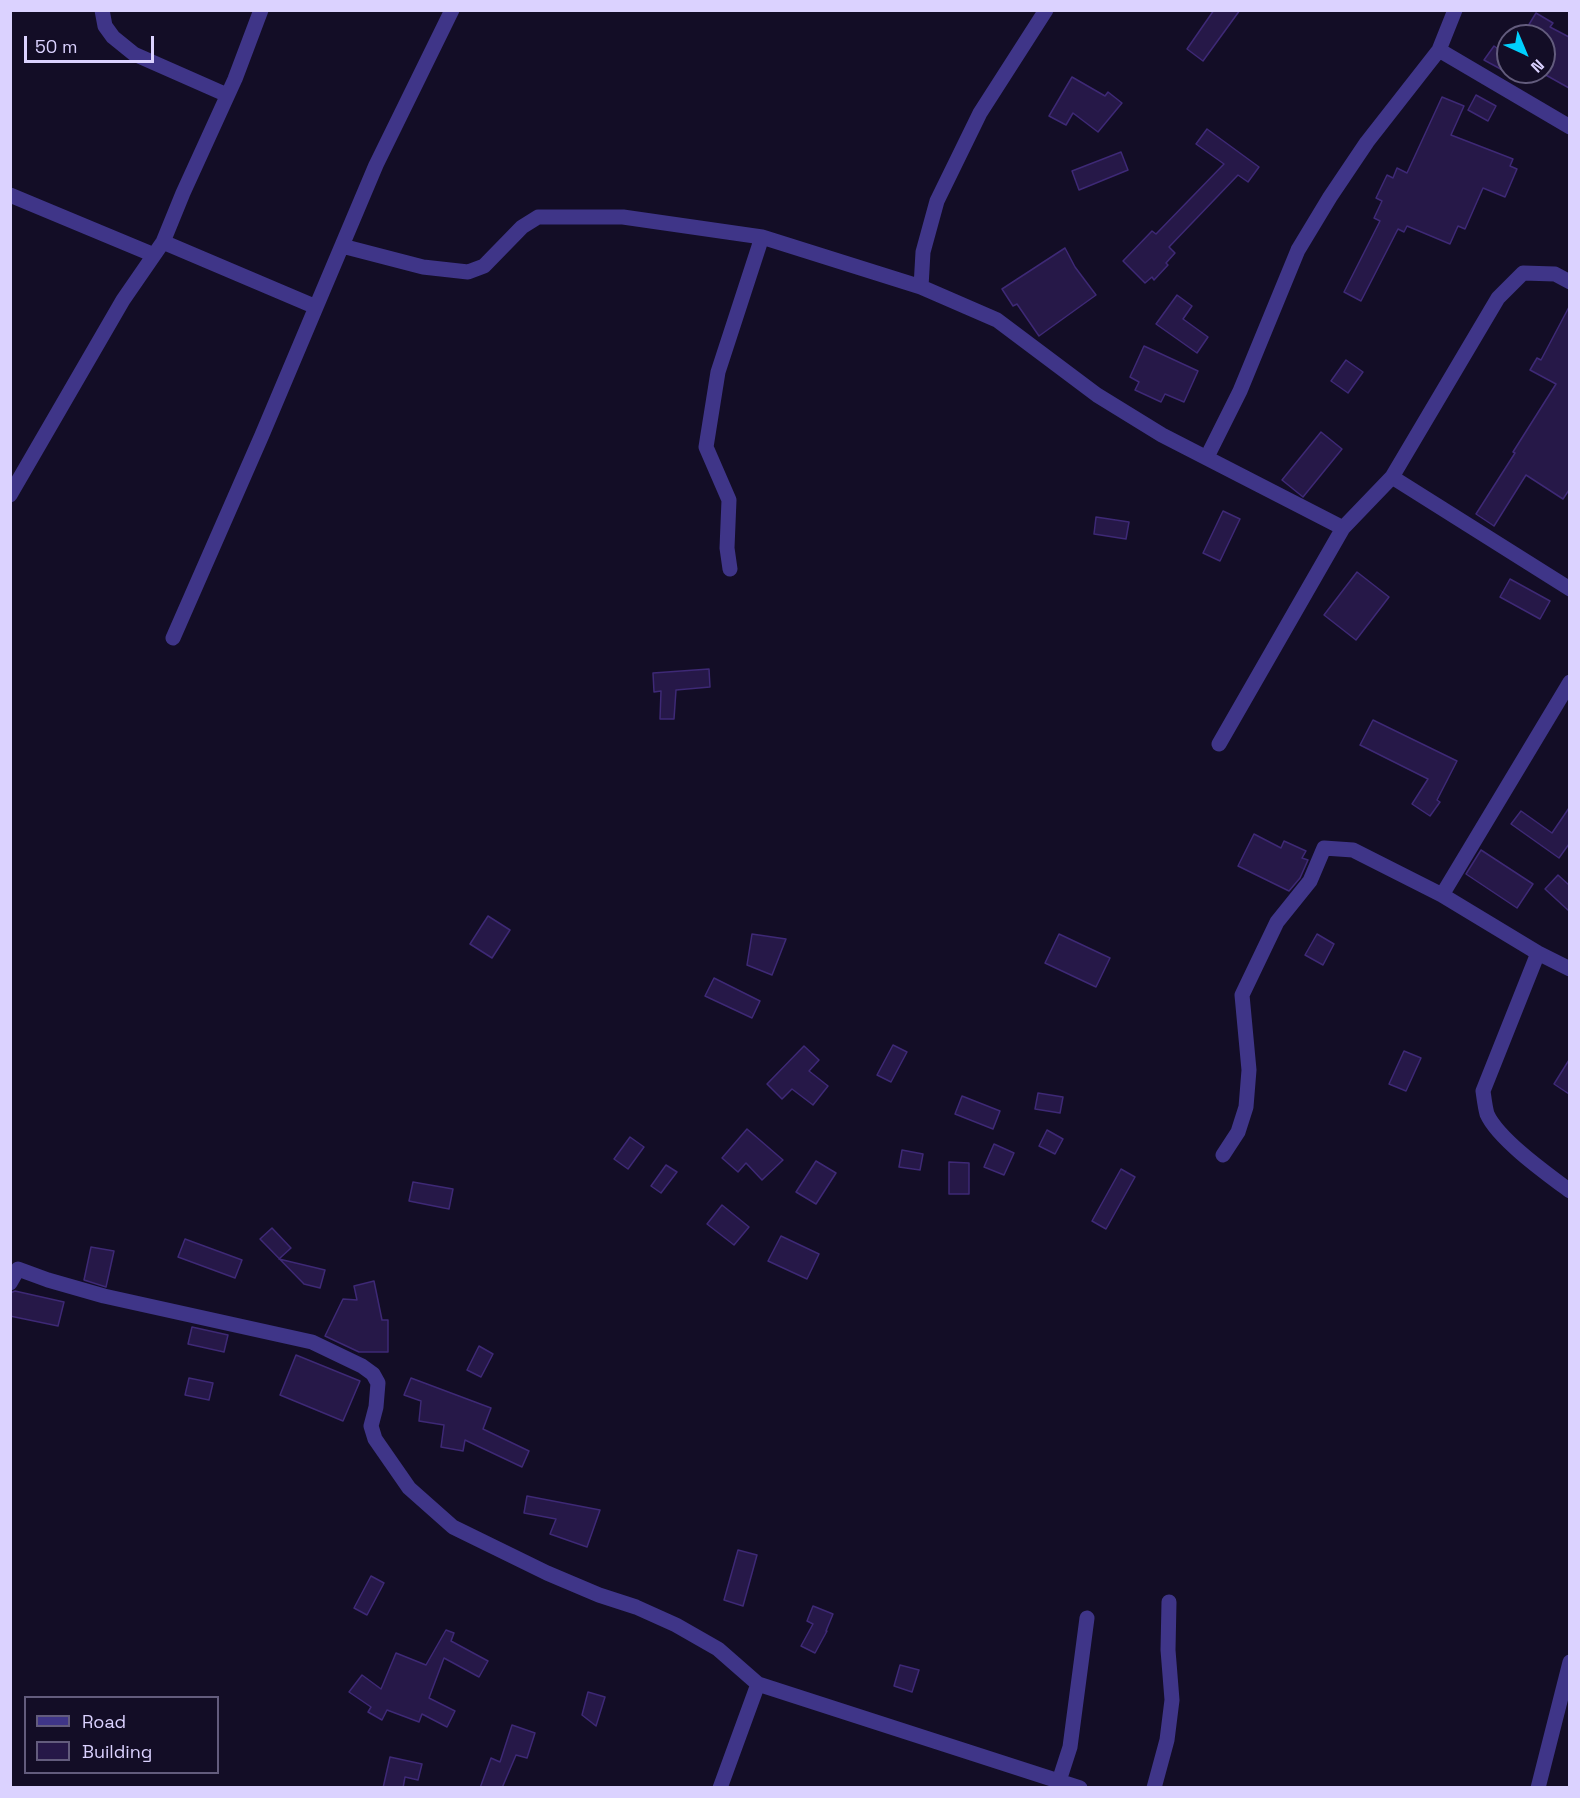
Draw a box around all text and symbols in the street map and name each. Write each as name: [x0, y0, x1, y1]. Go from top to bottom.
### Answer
scale bar: [27, 24, 158, 62]
north arrow: [1496, 24, 1556, 84]
text: 50 m: [35, 35, 77, 58]
text: N: [1526, 55, 1549, 77]
legend: [24, 1696, 219, 1774]
text: Road: [82, 1710, 126, 1733]
text: Building: [82, 1740, 152, 1763]

